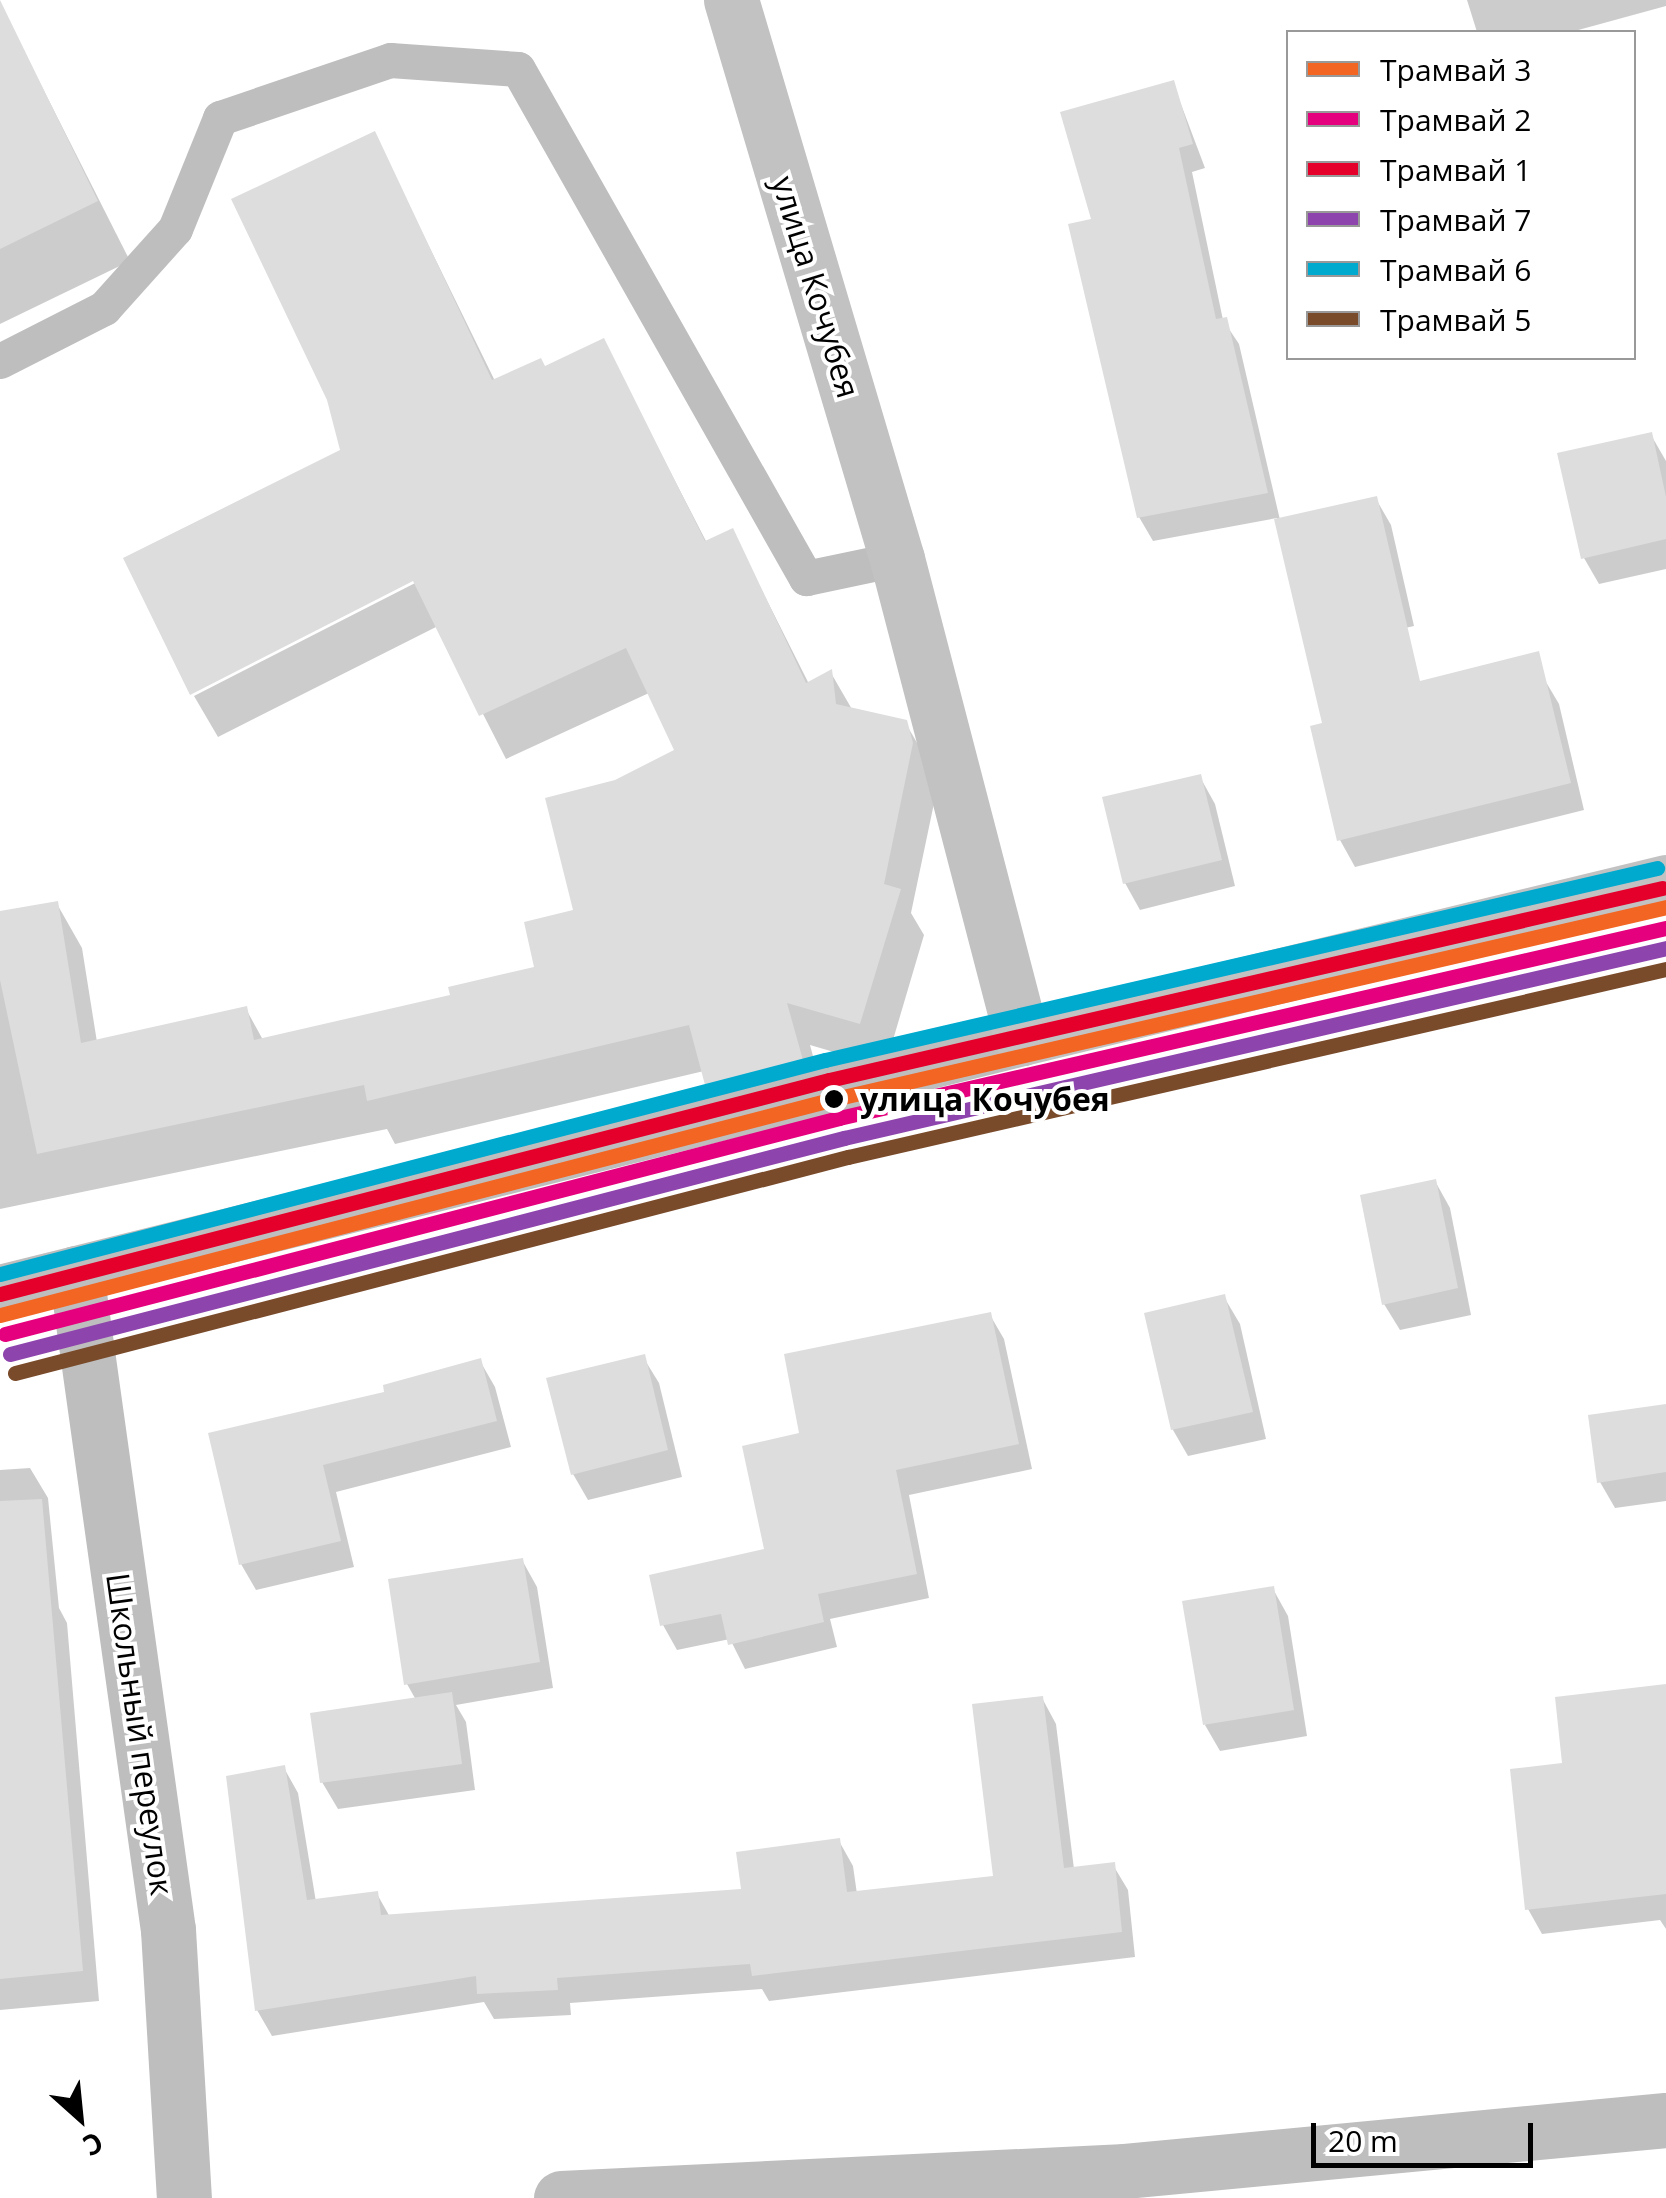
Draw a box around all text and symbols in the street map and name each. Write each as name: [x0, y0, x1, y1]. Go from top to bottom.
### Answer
legend: [1286, 30, 1636, 360]
text: Трамвай 3: [1380, 49, 1531, 90]
text: Трамвай 2: [1380, 99, 1531, 140]
text: Трамвай 1: [1380, 149, 1531, 190]
street label: улица Кочубея: [764, 172, 868, 402]
text: Трамвай 7: [1380, 199, 1531, 240]
text: Трамвай 6: [1380, 249, 1531, 290]
text: Трамвай 5: [1380, 299, 1531, 340]
place label: улица Кочубея: [860, 1080, 1110, 1118]
marker: улица Кочубея: [817, 1082, 851, 1116]
street label: Школьный переулок: [98, 1570, 182, 1898]
north arrow: [30, 2068, 130, 2168]
scale bar: [1316, 2103, 1538, 2165]
text: 20 m: [1328, 2120, 1398, 2161]
text: С: [77, 2124, 110, 2166]

